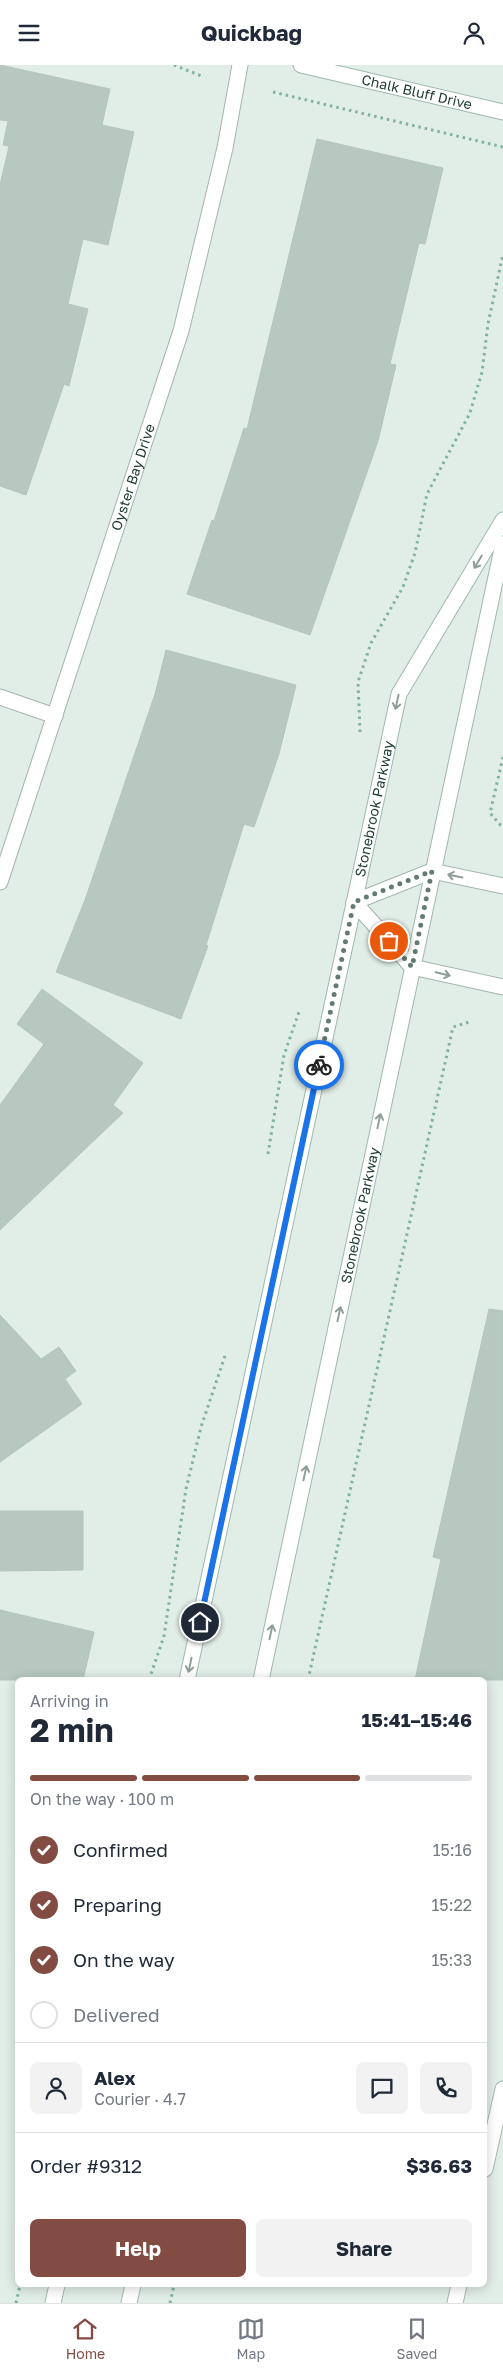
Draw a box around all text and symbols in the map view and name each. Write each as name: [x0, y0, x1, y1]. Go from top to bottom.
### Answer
icon: menu: [15, 19, 43, 47]
text: Quickbag: [201, 19, 302, 46]
icon: person: [460, 19, 488, 47]
street label: Chalk Bluff Drive: [360, 70, 474, 113]
street label: Oyster Bay Drive: [107, 422, 158, 533]
one-way arrow: [472, 554, 482, 568]
one-way arrow: [392, 694, 401, 710]
street label: Stonebrook Parkway: [351, 739, 397, 878]
one-way arrow: [448, 871, 464, 880]
pin: [368, 920, 410, 962]
icon: bag: [375, 927, 403, 955]
one-way arrow: [435, 970, 451, 979]
courier: [294, 1040, 344, 1090]
icon: bike: [305, 1051, 333, 1079]
one-way arrow: [375, 1114, 385, 1130]
street label: Stonebrook Parkway: [337, 1146, 382, 1285]
one-way arrow: [334, 1307, 344, 1323]
one-way arrow: [301, 1466, 310, 1482]
pin: [179, 1601, 221, 1643]
icon: home: [186, 1608, 214, 1636]
one-way arrow: [267, 1625, 276, 1641]
one-way arrow: [185, 1657, 194, 1673]
text: Arriving in: [30, 1691, 109, 1711]
text: 15:41–15:46: [361, 1708, 472, 1731]
text: 2 min: [30, 1711, 114, 1749]
text: On the way · 100 m: [30, 1789, 174, 1809]
icon: check: [30, 1836, 58, 1864]
text: Confirmed: [73, 1838, 168, 1861]
text: 15:16: [433, 1840, 472, 1860]
icon: check: [30, 1891, 58, 1919]
text: Preparing: [73, 1893, 162, 1916]
text: 15:22: [432, 1895, 472, 1915]
icon: check: [30, 1946, 58, 1974]
text: On the way: [73, 1948, 175, 1971]
text: 15:33: [431, 1950, 472, 1970]
text: Delivered: [73, 2003, 160, 2026]
button: person: [30, 2062, 82, 2114]
button: chat: [356, 2062, 408, 2114]
button: phone: [420, 2062, 472, 2114]
text: Alex: [94, 2066, 135, 2089]
text: Courier · 4.7: [94, 2089, 186, 2109]
text: Order #9312: [30, 2154, 142, 2177]
text: $36.63: [406, 2154, 472, 2177]
button: Help: [30, 2219, 246, 2277]
button: Share: [256, 2219, 472, 2277]
tab: Home: [66, 2315, 105, 2362]
tab: Map: [237, 2315, 265, 2362]
tab: Saved: [396, 2315, 437, 2362]

